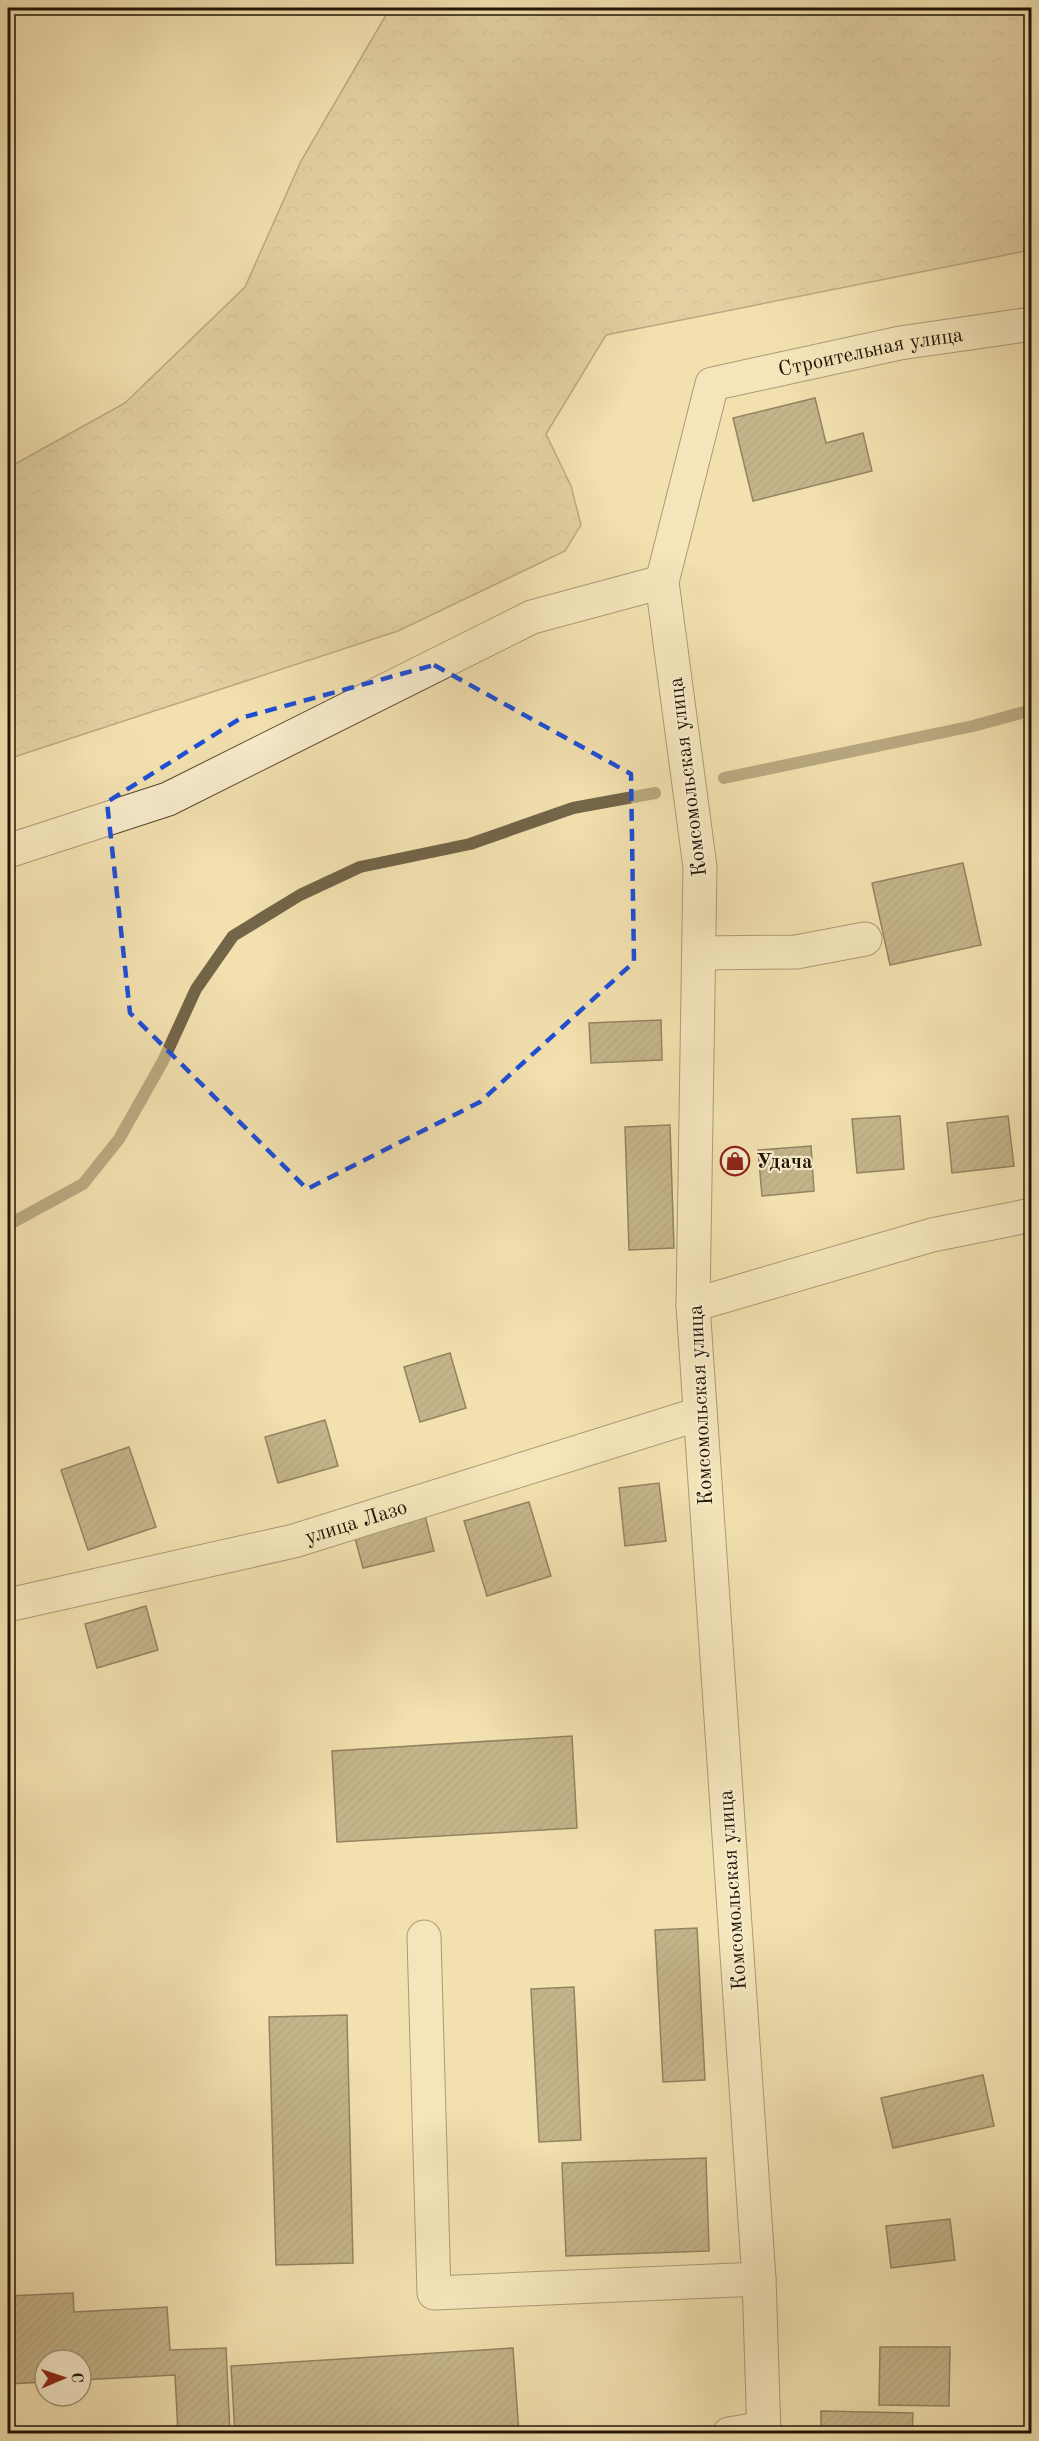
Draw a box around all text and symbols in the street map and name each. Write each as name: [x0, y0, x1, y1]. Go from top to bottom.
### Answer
street label: Строительная улица: [776, 325, 965, 381]
street label: Комсомольская улица: [666, 676, 711, 878]
shop icon: Удача: [719, 1145, 751, 1177]
place label: Удача: [756, 1152, 813, 1173]
street label: Комсомольская улица: [686, 1304, 717, 1506]
street label: улица Лазо: [303, 1497, 410, 1549]
street label: Комсомольская улица: [716, 1789, 751, 1991]
north arrow: [33, 2348, 93, 2408]
text: С: [68, 2372, 84, 2383]

